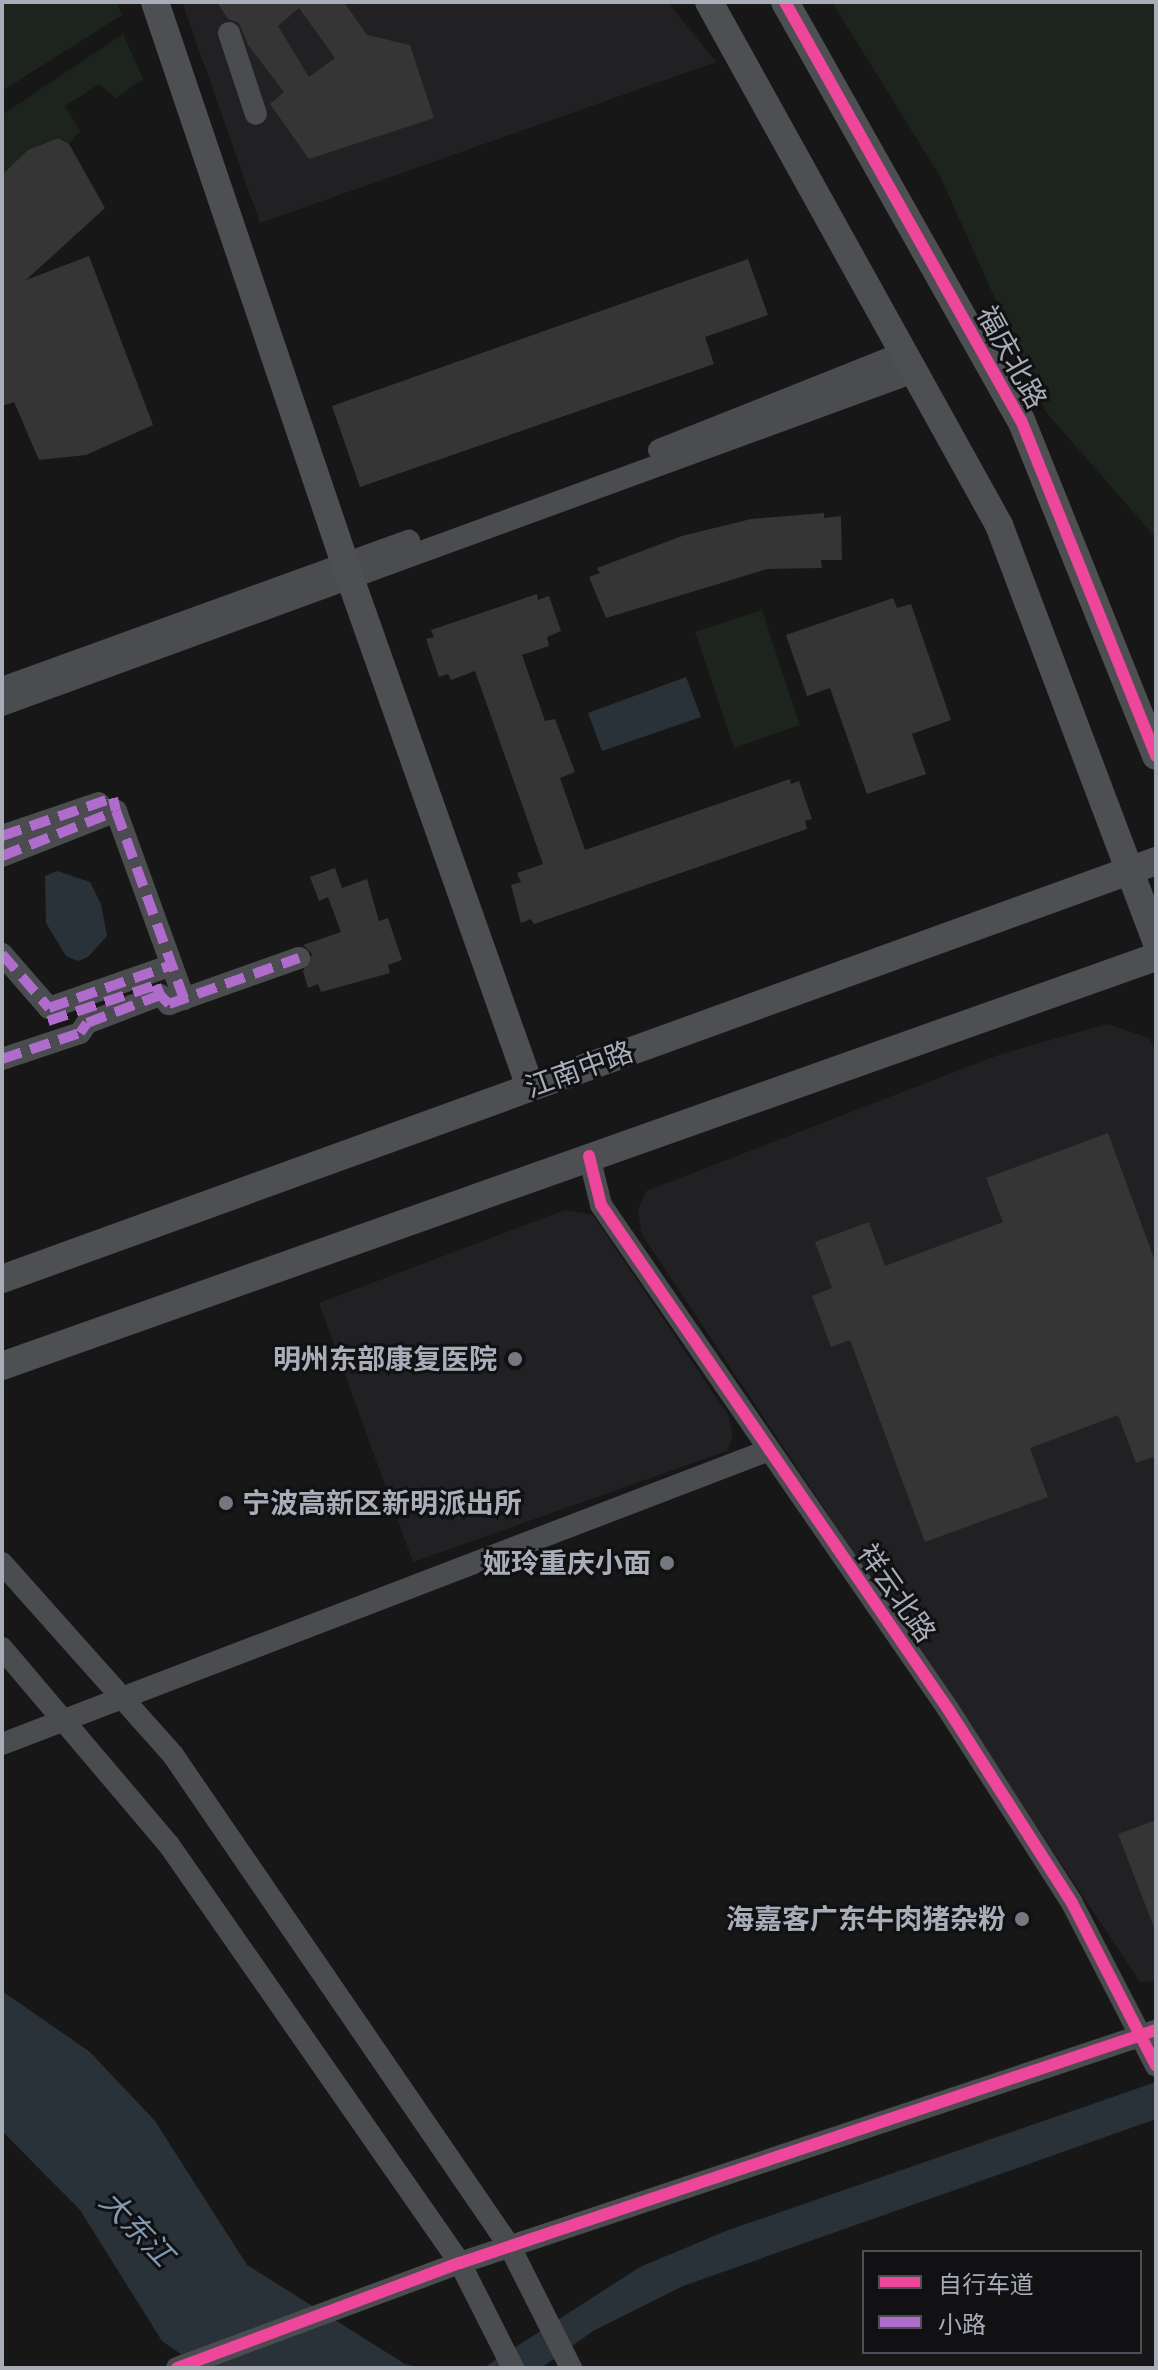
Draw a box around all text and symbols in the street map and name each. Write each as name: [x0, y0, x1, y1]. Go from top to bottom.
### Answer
street label: 福庆北路: [970, 300, 1054, 414]
street label: 江南中路: [521, 1034, 637, 1104]
place label: 明州东部康复医院: [273, 1342, 497, 1376]
marker: 明州东部康复医院: [504, 1348, 526, 1370]
place label: 宁波高新区新明派出所: [242, 1486, 522, 1520]
marker: 宁波高新区新明派出所: [217, 1494, 235, 1512]
street label: 祥云北路: [851, 1537, 943, 1649]
place label: 娅玲重庆小面: [483, 1546, 651, 1580]
marker: 娅玲重庆小面: [658, 1554, 676, 1572]
place label: 海嘉客广东牛肉猪杂粉: [726, 1902, 1006, 1936]
marker: 海嘉客广东牛肉猪杂粉: [1013, 1910, 1031, 1928]
water label: 大东江: [93, 2183, 181, 2273]
legend: [862, 2250, 1142, 2354]
text: 自行车道: [938, 2268, 1034, 2300]
text: 小路: [938, 2308, 986, 2340]

